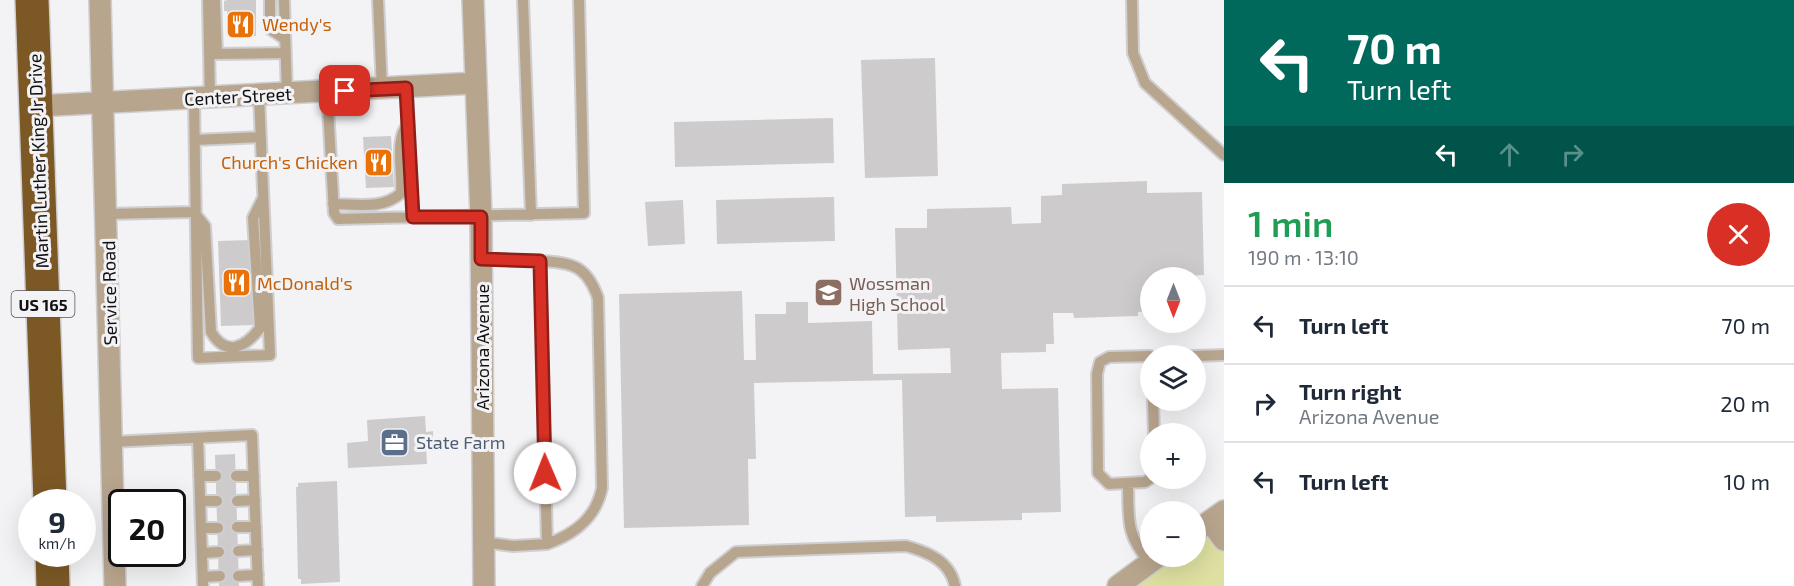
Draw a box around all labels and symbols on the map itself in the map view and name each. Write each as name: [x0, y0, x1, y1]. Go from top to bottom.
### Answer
restaurant icon: Wendy's: [225, 8, 257, 40]
place label: Wendy's: [262, 13, 332, 35]
street label: Martin Luther King Jr Drive: [23, 53, 53, 269]
pin: [319, 65, 370, 116]
street label: Center Street: [184, 82, 293, 110]
restaurant icon: Church's Chicken: [363, 146, 395, 178]
place label: Church's Chicken: [221, 151, 358, 173]
street label: Service Road: [97, 240, 121, 346]
restaurant icon: McDonald's: [220, 267, 252, 299]
north arrow: [1140, 267, 1206, 333]
place label: McDonald's: [257, 272, 353, 294]
place label: Wossman High School: [849, 272, 946, 315]
school or university icon: Wossman High School: [812, 277, 844, 309]
street label: Arizona Avenue: [471, 284, 493, 410]
road number: US 165: [12, 291, 74, 317]
office icon: State Farm: [379, 426, 411, 458]
place label: State Farm: [416, 431, 505, 453]
position arrow: [513, 441, 577, 505]
speed limit sign: 20: [108, 489, 186, 567]

